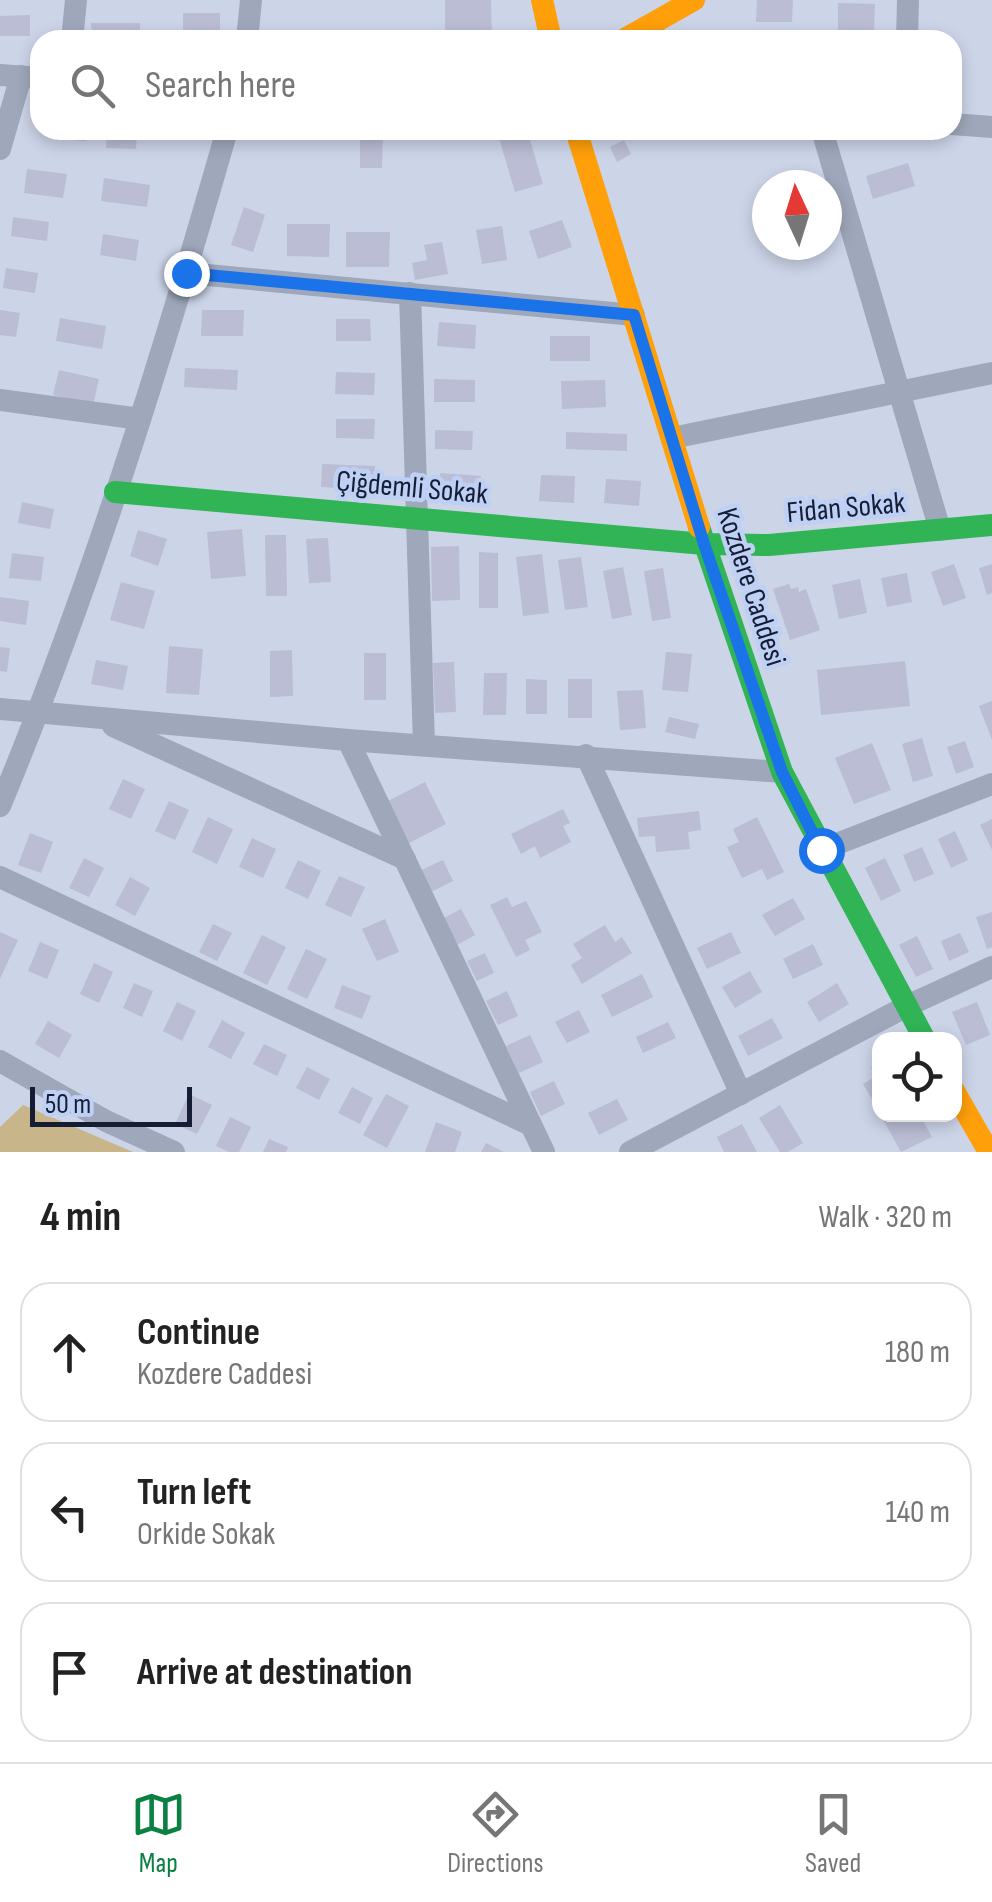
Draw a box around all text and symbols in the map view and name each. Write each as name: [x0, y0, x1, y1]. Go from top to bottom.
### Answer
search box: [30, 30, 962, 140]
icon: search: [65, 58, 120, 113]
text: Search here: [145, 63, 296, 108]
north arrow: [752, 170, 842, 260]
route end: [164, 251, 210, 297]
street label: Çiğdemli Sokak: [335, 463, 490, 513]
street label: Fidan Sokak: [785, 485, 907, 531]
street label: Kozdere Caddesi: [709, 503, 793, 671]
route start: [799, 828, 845, 874]
map controls: [872, 1032, 962, 1122]
button: locate: [872, 1032, 962, 1122]
scale bar: [30, 1082, 192, 1126]
text: 50 m: [45, 1088, 91, 1121]
text: 4 min: [40, 1192, 121, 1243]
text: Walk · 320 m: [818, 1198, 952, 1237]
text: Continue: [137, 1310, 260, 1355]
icon: ahead: [42, 1325, 97, 1380]
text: 180 m: [885, 1333, 950, 1372]
text: Kozdere Caddesi: [137, 1355, 312, 1394]
text: Turn left: [137, 1470, 251, 1515]
icon: left: [42, 1485, 97, 1540]
text: 140 m: [886, 1493, 950, 1532]
text: Orkide Sokak: [137, 1515, 275, 1554]
icon: arrive: [42, 1645, 97, 1700]
text: Arrive at destination: [137, 1650, 412, 1695]
tab: Map: [131, 1787, 186, 1880]
tab: Directions: [447, 1787, 544, 1880]
tab: Saved: [805, 1787, 861, 1880]

